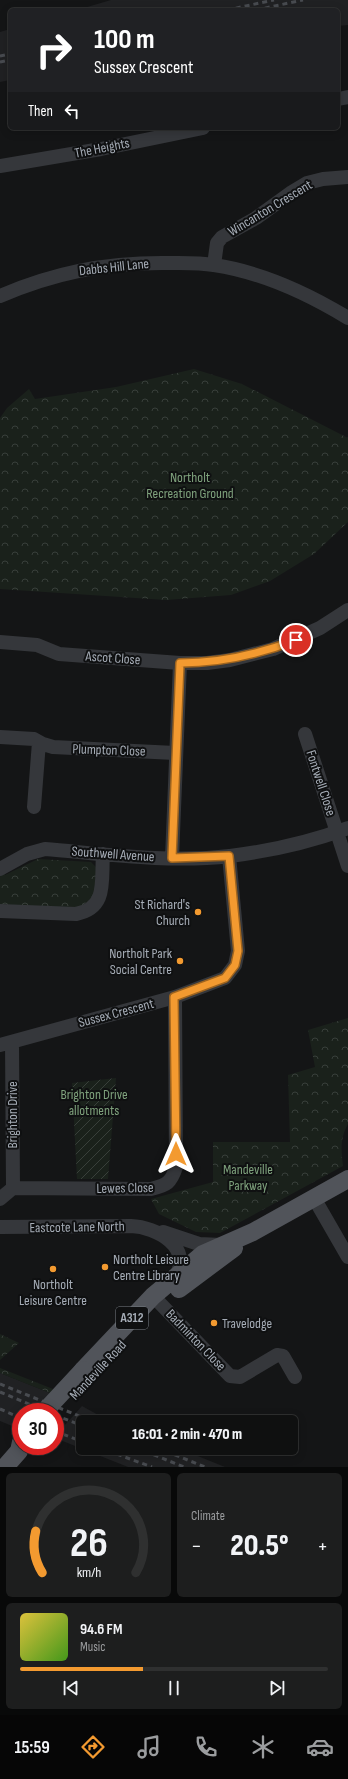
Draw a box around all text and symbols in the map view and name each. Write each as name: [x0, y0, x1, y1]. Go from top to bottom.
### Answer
text: 100 m: [94, 23, 155, 56]
icon: right: [28, 24, 80, 76]
text: Sussex Crescent: [94, 57, 194, 78]
icon: left: [61, 100, 83, 122]
text: Then: [28, 102, 53, 121]
street label: The Heights: [73, 134, 131, 162]
street label: Wincanton Crescent: [225, 176, 315, 240]
street label: Dabbs Hill Lane: [78, 255, 150, 279]
park label: Northolt Recreation Ground: [146, 469, 234, 502]
pin: [279, 623, 313, 657]
icon: arrive: [285, 629, 307, 651]
street label: Ascot Close: [84, 648, 141, 668]
street label: Plumpton Close: [72, 740, 146, 760]
street label: Fontwell Close: [302, 748, 340, 818]
street label: Southwell Avenue: [71, 843, 155, 865]
place label: St Richard's Church: [135, 896, 190, 929]
marker: St Richard's Church: [193, 907, 203, 917]
place label: Northolt Park Social Centre: [109, 945, 173, 978]
marker: Northolt Park Social Centre: [175, 956, 185, 966]
street label: Sussex Crescent: [76, 995, 156, 1031]
street label: Brighton Drive: [4, 1081, 21, 1149]
park label: Brighton Drive allotments: [60, 1086, 128, 1119]
position arrow: [155, 1133, 197, 1175]
park label: Mandeville Parkway: [223, 1161, 273, 1194]
street label: Lewes Close: [96, 1179, 154, 1197]
street label: Eastcote Lane North: [29, 1218, 125, 1236]
place label: Northolt Leisure Centre Library: [113, 1251, 189, 1284]
marker: Northolt Leisure Centre Library: [100, 1262, 110, 1272]
marker: Northolt Leisure Centre: [48, 1264, 58, 1274]
place label: Northolt Leisure Centre: [19, 1276, 87, 1309]
street label: Badminton Close: [162, 1306, 230, 1374]
road number: A312: [116, 1307, 148, 1329]
place label: Travelodge: [222, 1315, 272, 1332]
marker: Travelodge: [209, 1318, 219, 1328]
street label: Mandeville Road: [66, 1336, 130, 1403]
speed limit sign: 30: [12, 1403, 64, 1455]
text: 16:01 · 2 min · 470 m: [132, 1425, 242, 1444]
text: Climate: [191, 1508, 225, 1524]
text: 26: [70, 1519, 107, 1568]
text: 20.5°: [230, 1528, 289, 1564]
text: −: [191, 1533, 202, 1560]
text: +: [317, 1533, 328, 1560]
text: km/h: [76, 1564, 101, 1581]
text: 94.6 FM: [80, 1620, 122, 1639]
text: Music: [80, 1639, 105, 1655]
icon: previous: [60, 1677, 82, 1699]
icon: pause: [163, 1677, 185, 1699]
icon: next: [266, 1677, 288, 1699]
icon: directions: [79, 1733, 107, 1761]
icon: music: [135, 1733, 163, 1761]
icon: phone: [192, 1733, 220, 1761]
icon: climate: [249, 1733, 277, 1761]
icon: car: [306, 1733, 334, 1761]
text: 15:59: [14, 1737, 50, 1758]

